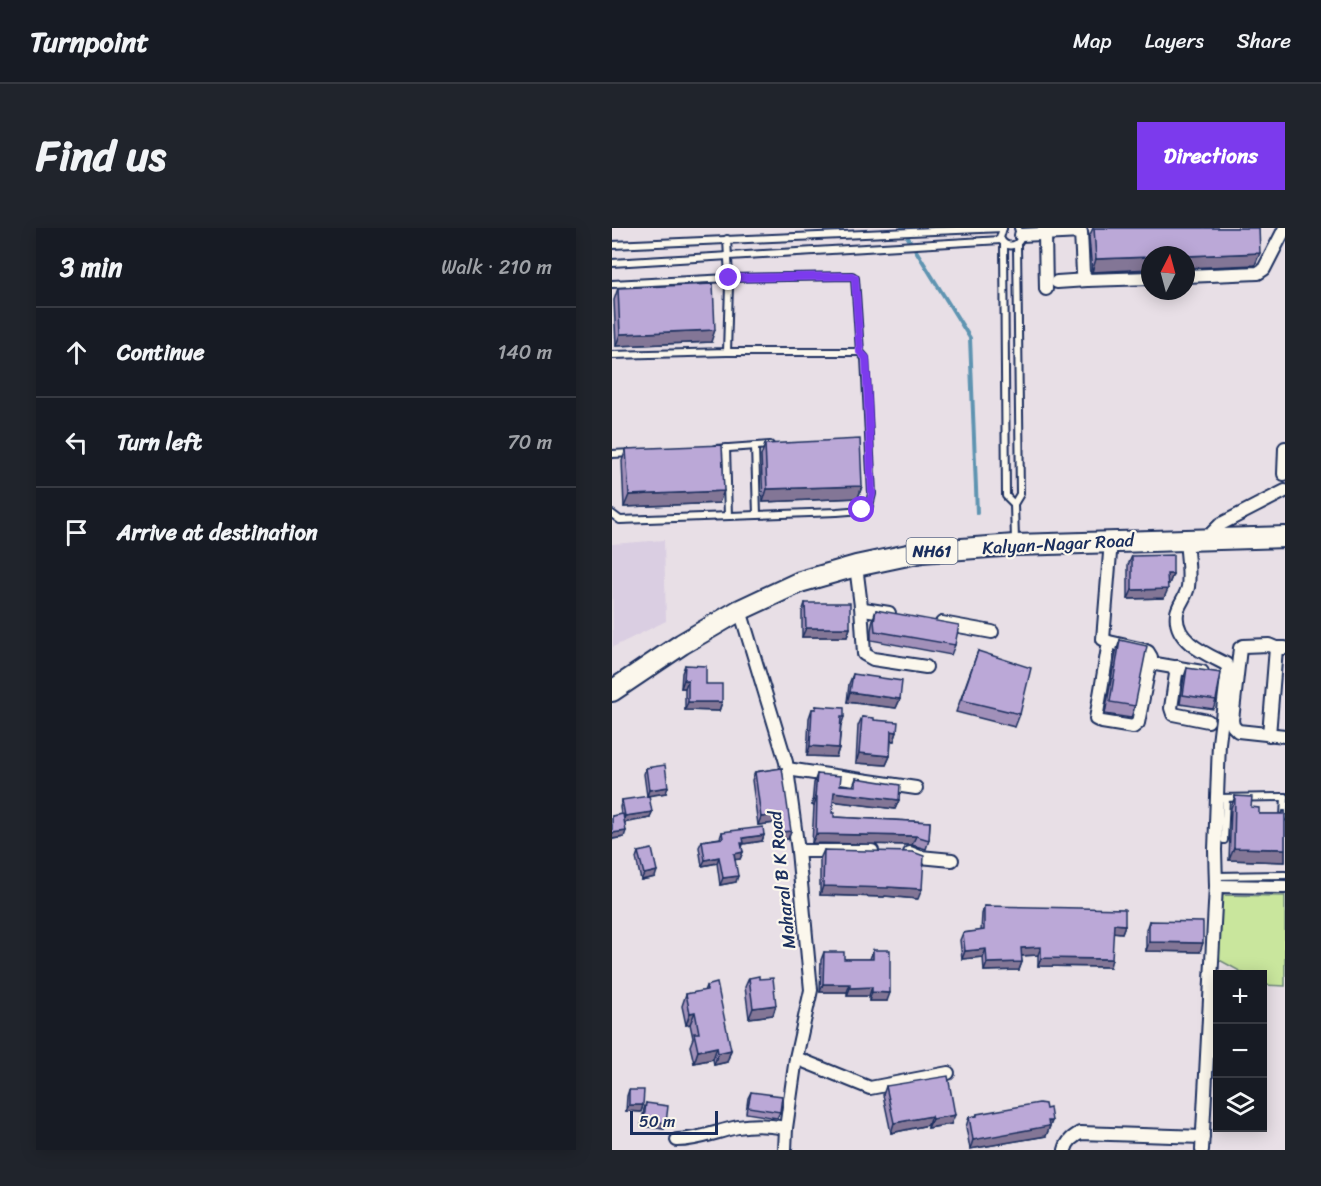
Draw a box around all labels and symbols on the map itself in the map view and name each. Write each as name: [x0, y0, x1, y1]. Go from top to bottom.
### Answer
north arrow: [1141, 246, 1195, 300]
route end: [715, 264, 741, 290]
route start: [848, 496, 874, 522]
street label: Kalyan-Nagar Road: [981, 524, 1136, 564]
road number: NH61: [906, 538, 958, 564]
street label: Maharal B K Road: [759, 808, 805, 951]
scale bar: [630, 1108, 718, 1136]

